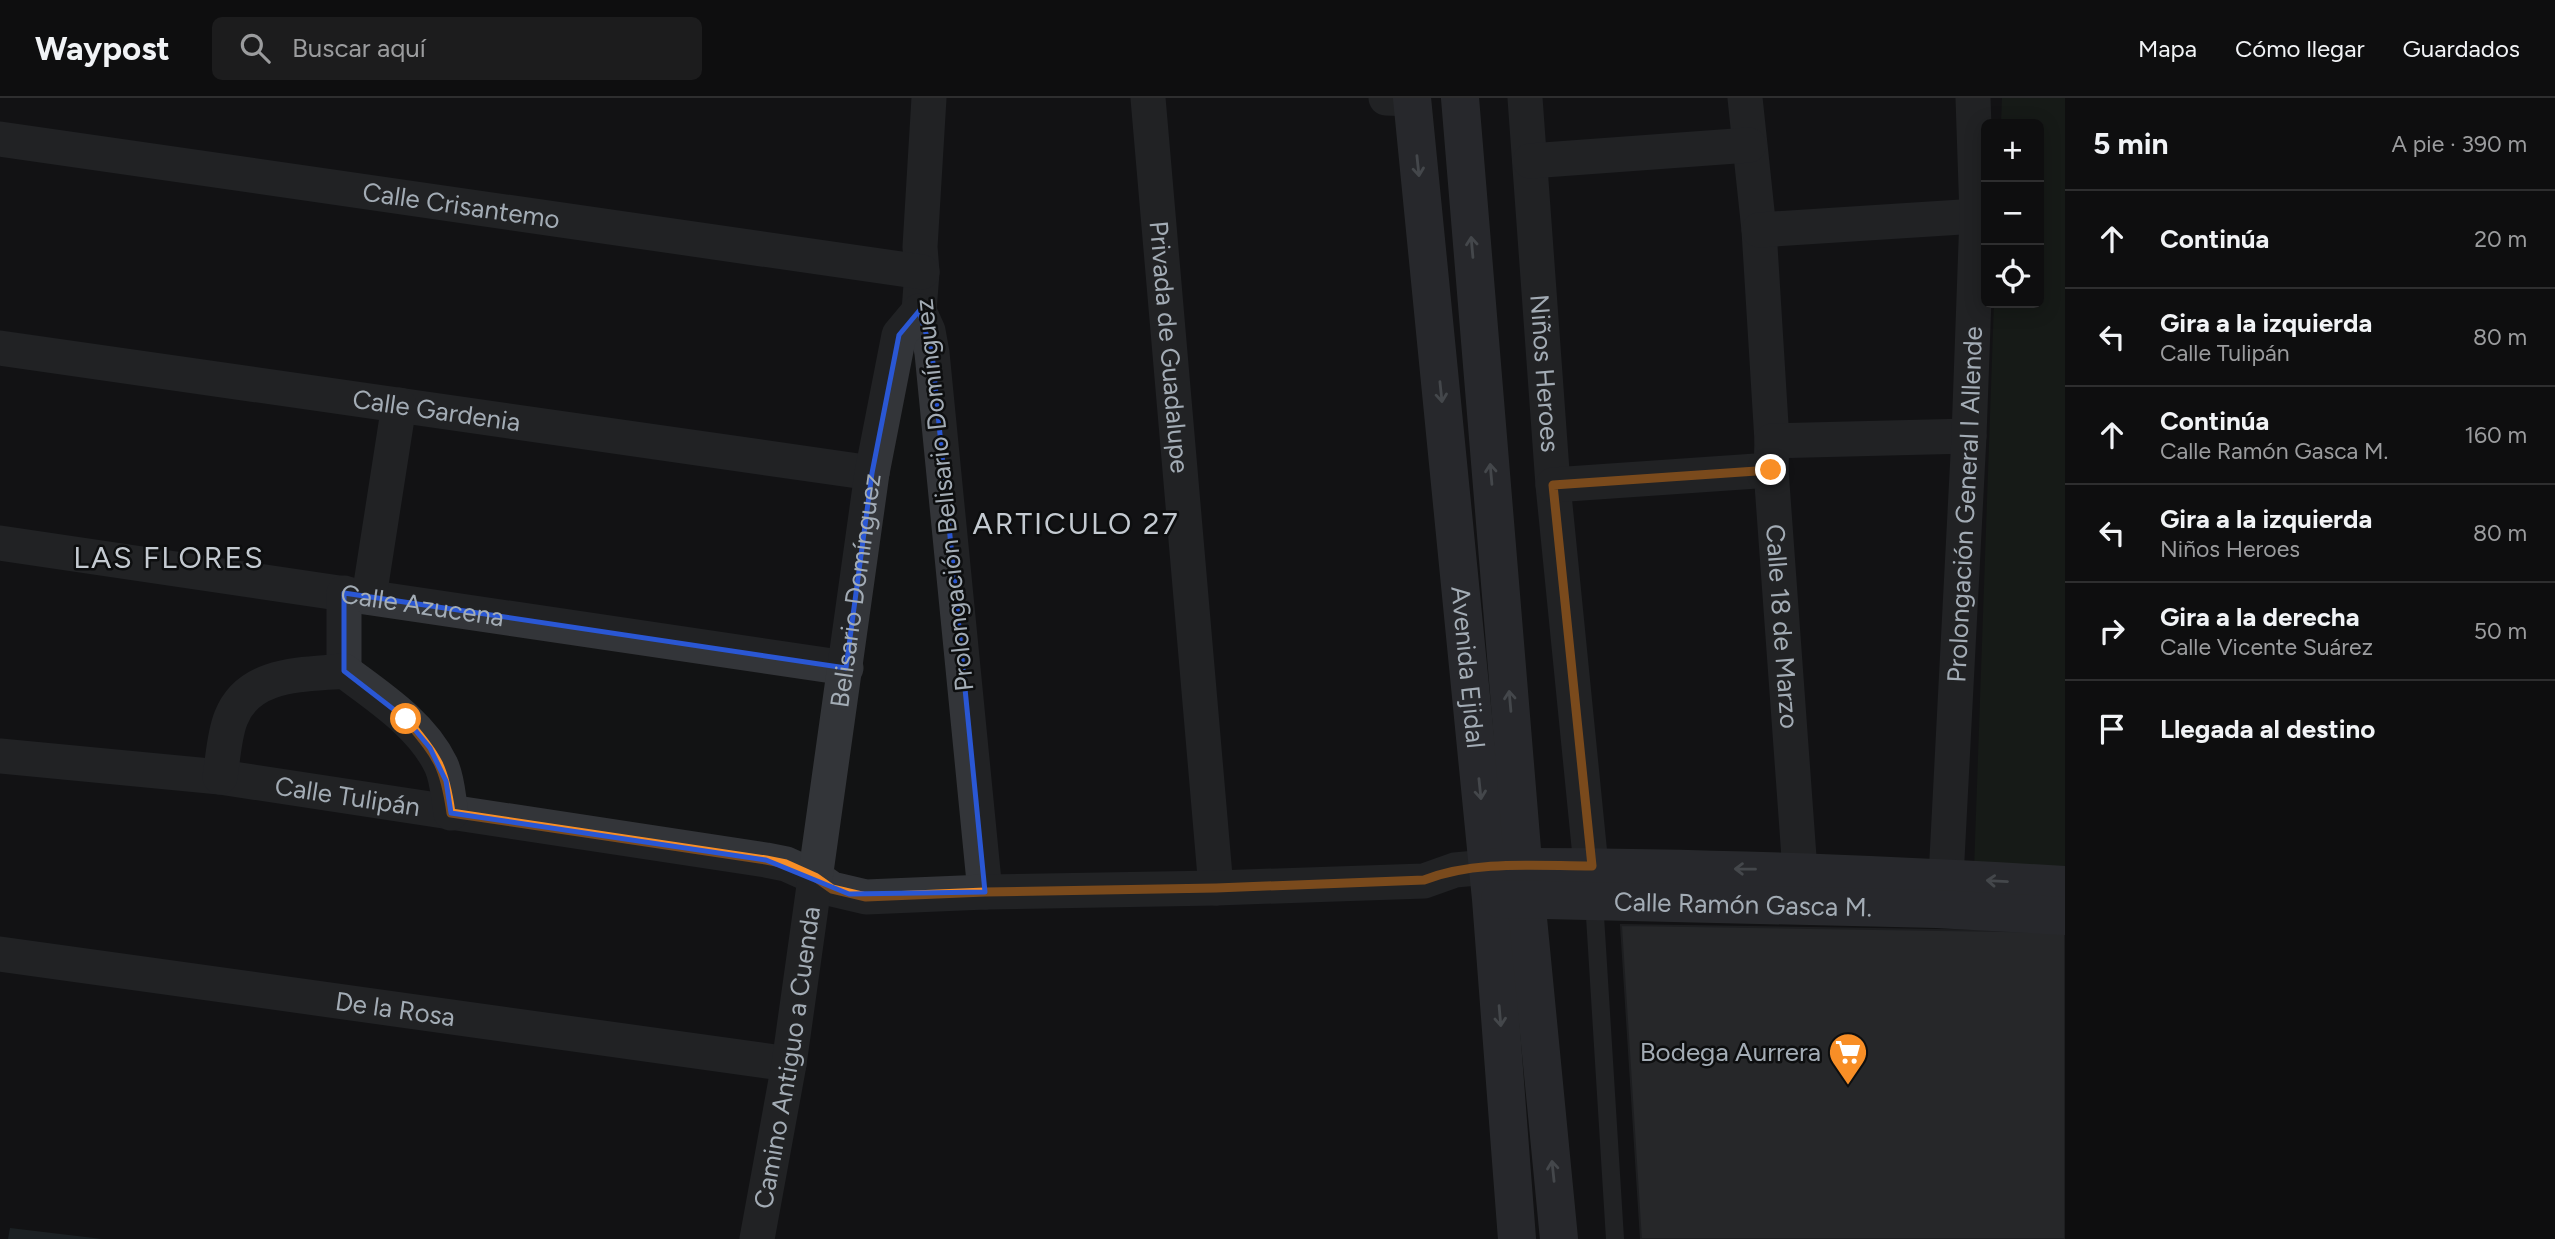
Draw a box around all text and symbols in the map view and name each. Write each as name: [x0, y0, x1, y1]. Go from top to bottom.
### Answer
search box: [212, 17, 702, 80]
text: Waypost: [35, 29, 170, 68]
icon: search: [236, 29, 274, 67]
text: Buscar aquí: [292, 32, 426, 64]
text: Mapa: [2138, 34, 2197, 63]
text: Cómo llegar: [2235, 34, 2365, 63]
text: Guardados: [2403, 34, 2520, 63]
map controls: [1981, 119, 2044, 308]
button: +: [1981, 119, 2044, 182]
text: 5 min: [2093, 125, 2169, 162]
text: A pie · 390 m: [2392, 130, 2527, 158]
one-way arrow: [1412, 154, 1425, 177]
street label: Calle Crisantemo: [361, 176, 562, 236]
button: −: [1981, 182, 2044, 245]
street label: Privada de Guadalupe: [1143, 220, 1196, 474]
icon: ahead: [2093, 220, 2131, 258]
text: Continúa: [2160, 223, 2269, 255]
text: 20 m: [2474, 225, 2527, 253]
one-way arrow: [1465, 236, 1478, 259]
button: locate: [1981, 245, 2044, 308]
street label: Niños Heroes: [1523, 293, 1567, 453]
street label: Prolongación Belisario Domínguez: [907, 297, 981, 693]
text: Gira a la izquierda: [2160, 307, 2372, 339]
icon: left: [2093, 318, 2131, 356]
text: 80 m: [2473, 323, 2527, 351]
street label: Prolongación General I Allende: [1940, 326, 1989, 683]
text: Calle Tulipán: [2160, 339, 2290, 367]
one-way arrow: [1435, 381, 1448, 403]
street label: Calle Gardenia: [351, 383, 523, 438]
text: Continúa: [2160, 405, 2269, 437]
icon: ahead: [2093, 416, 2131, 454]
text: 160 m: [2464, 421, 2527, 449]
text: Calle Ramón Gasca M.: [2160, 437, 2388, 465]
route end: [1755, 454, 1786, 485]
one-way arrow: [1484, 463, 1497, 486]
street label: Belisario Domínguez: [823, 471, 888, 710]
text: Gira a la izquierda: [2160, 503, 2372, 535]
district label: ARTICULO 27: [972, 505, 1180, 542]
icon: left: [2093, 514, 2131, 552]
text: 80 m: [2473, 519, 2527, 547]
street label: Calle 18 de Marzo: [1759, 523, 1806, 730]
text: Niños Heroes: [2160, 535, 2300, 563]
district label: LAS FLORES: [73, 539, 265, 576]
street label: Calle Azucena: [338, 578, 506, 633]
street label: Avenida Ejidal: [1444, 585, 1492, 750]
text: Gira a la derecha: [2160, 601, 2360, 633]
icon: right: [2093, 612, 2131, 650]
text: 50 m: [2474, 617, 2527, 645]
text: Calle Vicente Suárez: [2160, 633, 2373, 661]
one-way arrow: [1503, 690, 1516, 712]
route start: [390, 703, 421, 734]
icon: arrive: [2093, 710, 2131, 748]
text: Llegada al destino: [2160, 713, 2375, 745]
street label: Calle Tulipán: [273, 770, 422, 823]
one-way arrow: [1474, 778, 1487, 800]
one-way arrow: [1734, 863, 1757, 876]
one-way arrow: [1986, 874, 2009, 887]
street label: Calle Ramón Gasca M.: [1613, 886, 1872, 924]
street label: Camino Antiguo a Cuenda: [747, 904, 827, 1211]
street label: De la Rosa: [333, 985, 457, 1033]
one-way arrow: [1494, 1004, 1507, 1027]
supermarket icon: Bodega Aurrera: [1827, 1031, 1869, 1086]
place label: Bodega Aurrera: [1640, 1036, 1821, 1068]
one-way arrow: [1546, 1160, 1559, 1183]

